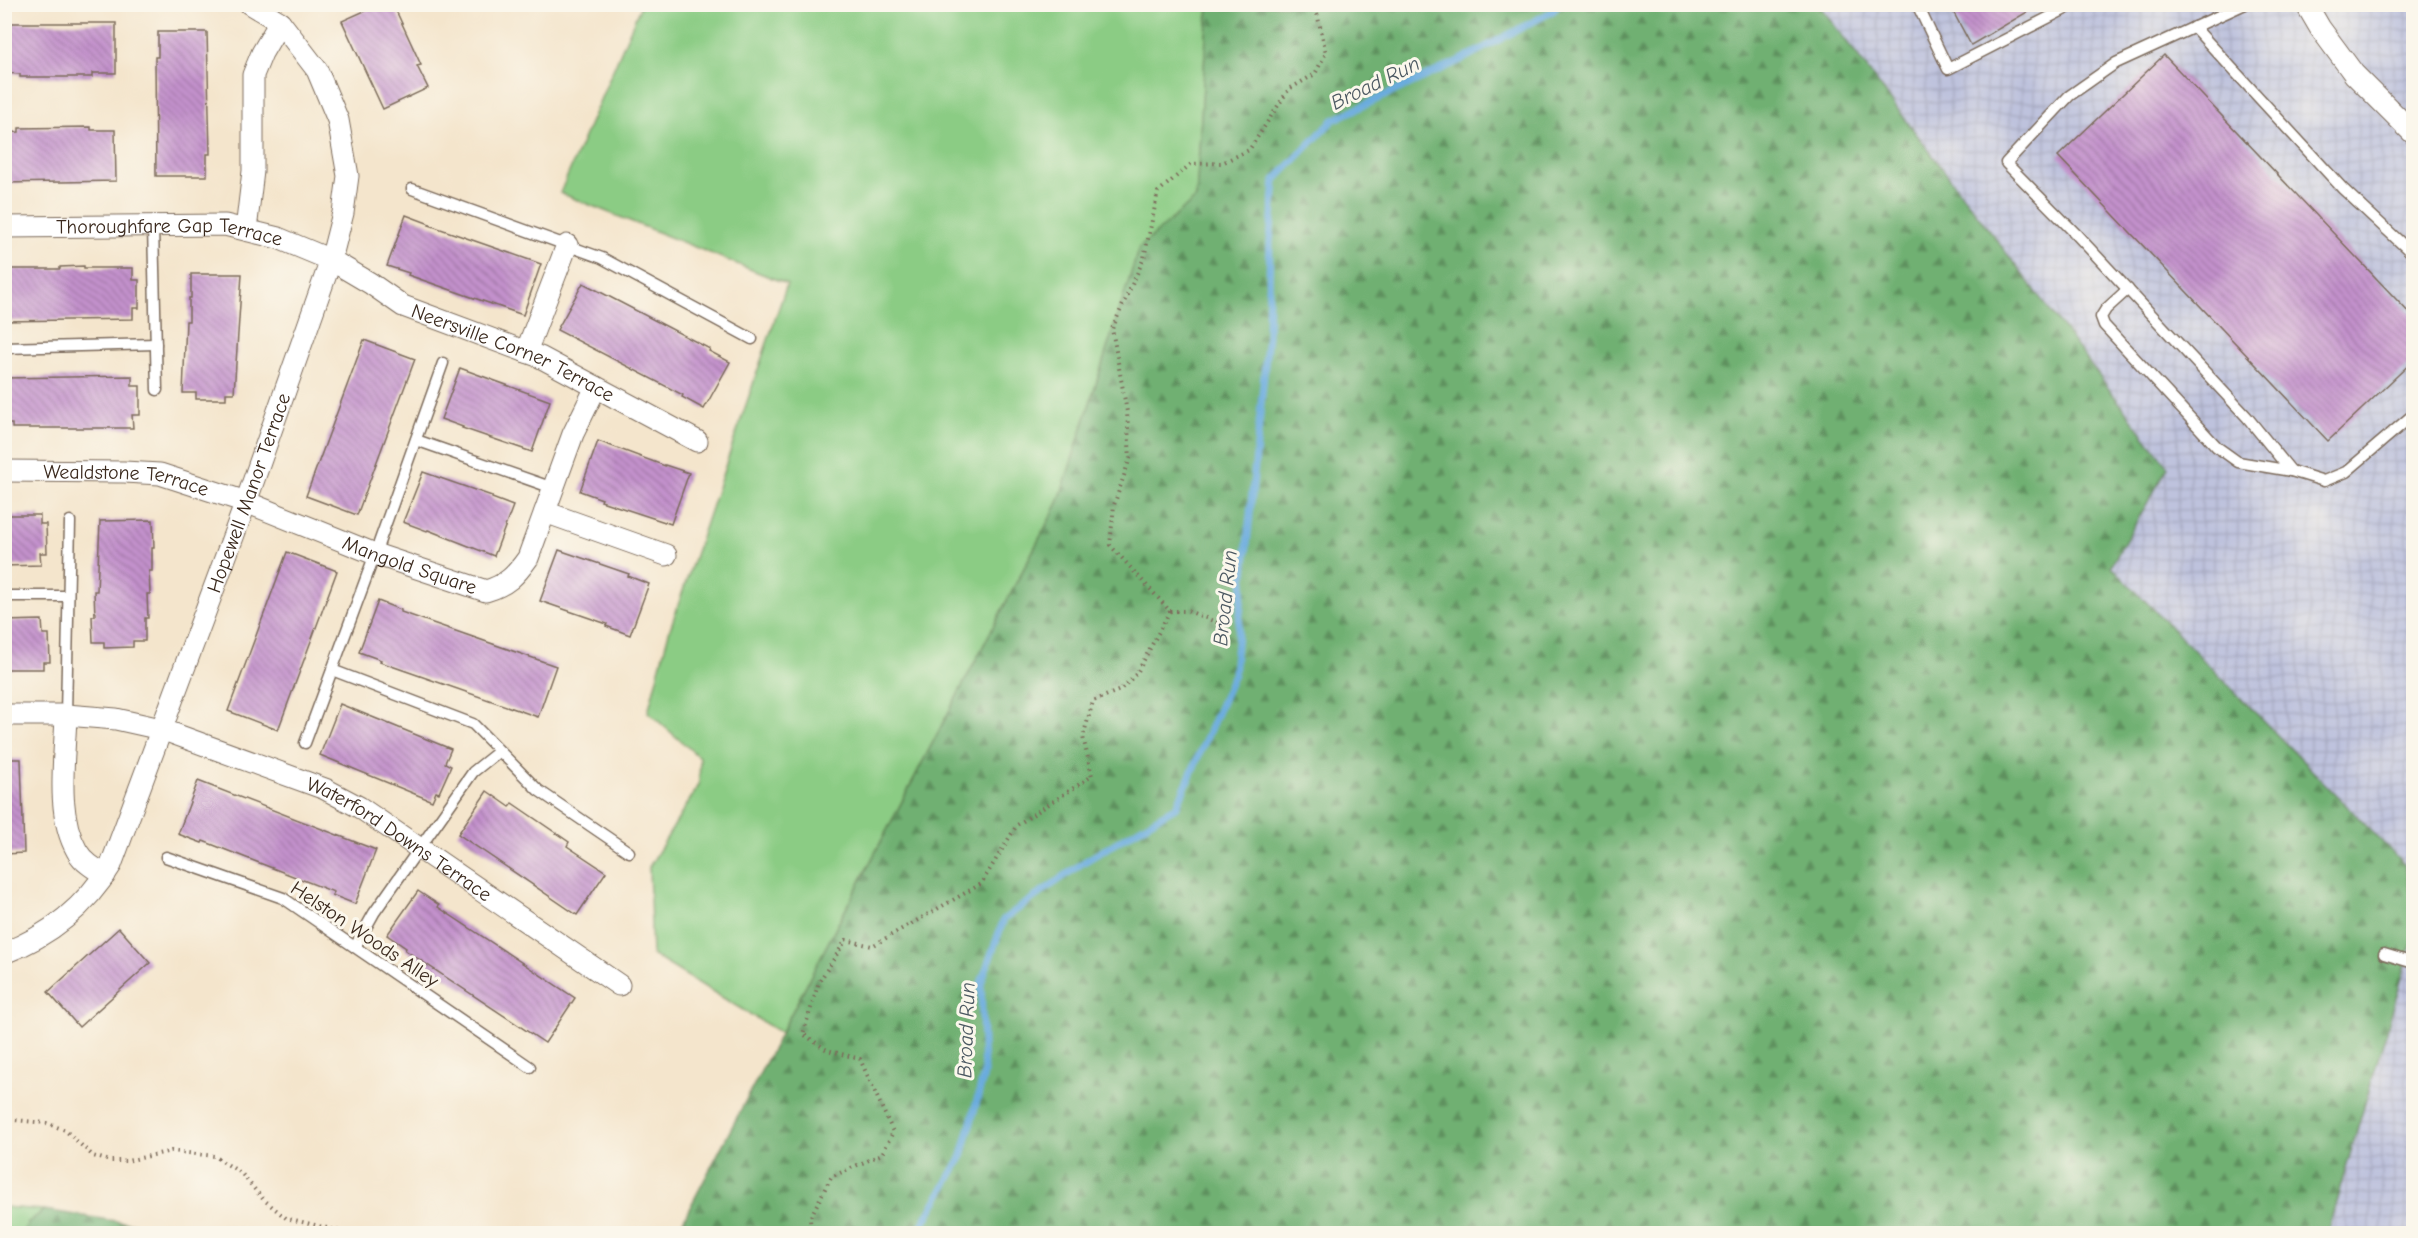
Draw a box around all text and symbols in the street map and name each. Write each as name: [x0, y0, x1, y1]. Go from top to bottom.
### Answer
water label: Broad Run: [1327, 51, 1423, 115]
street label: Thoroughfare Gap Terrace: [56, 214, 285, 251]
street label: Neersville Corner Terrace: [408, 299, 618, 407]
street label: Hopewell Manor Terrace: [202, 390, 295, 596]
street label: Wealdstone Terrace: [43, 460, 212, 501]
street label: Mangold Square: [339, 531, 480, 599]
water label: Broad Run: [1208, 549, 1242, 647]
street label: Waterford Downs Terrace: [303, 772, 496, 906]
street label: Helston Woods Alley: [286, 876, 443, 992]
water label: Broad Run: [952, 982, 980, 1078]

